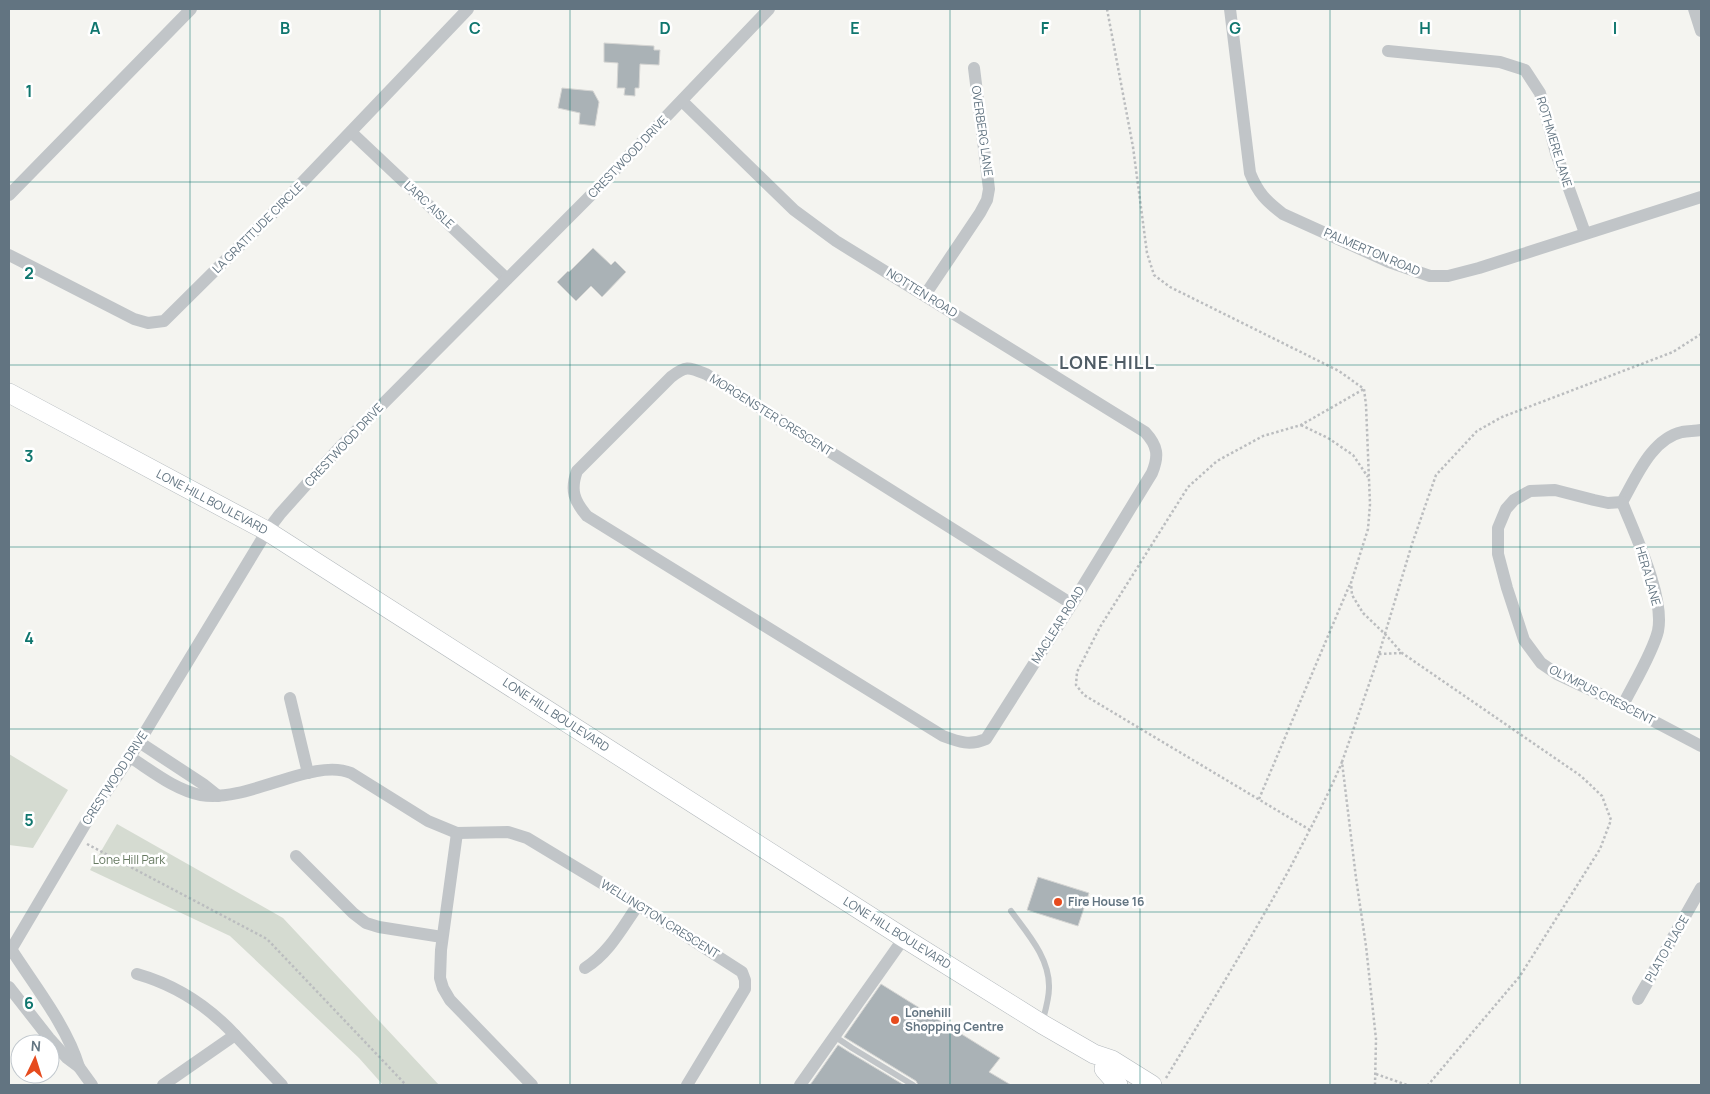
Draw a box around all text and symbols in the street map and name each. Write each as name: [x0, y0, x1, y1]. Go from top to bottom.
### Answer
text: A: [90, 17, 101, 39]
text: B: [280, 17, 290, 39]
text: C: [469, 17, 481, 39]
text: D: [659, 17, 671, 39]
text: E: [850, 17, 860, 39]
text: F: [1041, 17, 1050, 39]
text: G: [1229, 17, 1241, 39]
text: H: [1419, 17, 1431, 39]
text: I: [1613, 17, 1617, 39]
text: 1: [25, 80, 33, 102]
street label: OVERBERG LANE: [968, 85, 997, 178]
street label: ROTHMERE LANE: [1533, 94, 1576, 189]
street label: CRESTWOOD DRIVE: [584, 112, 672, 202]
street label: L'ARC AISLE: [401, 177, 458, 232]
street label: LA GRATITUDE CIRCLE: [208, 178, 307, 277]
street label: PALMERTON ROAD: [1321, 224, 1423, 279]
text: 2: [24, 262, 34, 284]
street label: NOTTEN ROAD: [883, 264, 961, 321]
district label: LONE HILL: [1059, 350, 1155, 374]
street label: MORGENSTER CRESCENT: [707, 370, 837, 460]
street label: CRESTWOOD DRIVE: [300, 399, 387, 490]
text: 3: [24, 445, 34, 467]
street label: LONE HILL BOULEVARD: [153, 465, 271, 538]
street label: HERA LANE: [1632, 544, 1665, 608]
street label: MACLEAR ROAD: [1027, 583, 1088, 667]
text: 4: [24, 627, 34, 649]
street label: OLYMPUS CRESCENT: [1547, 661, 1659, 729]
street label: LONE HILL BOULEVARD: [500, 674, 613, 756]
street label: CRESTWOOD DRIVE: [78, 727, 151, 828]
text: 5: [24, 809, 34, 831]
park label: Lone Hill Park: [93, 851, 166, 868]
street label: WELLINGTON CRESCENT: [598, 875, 724, 962]
street label: LONE HILL BOULEVARD: [840, 892, 954, 973]
place label: Fire House 16: [1068, 893, 1144, 910]
marker: Fire House 16: [1052, 896, 1064, 908]
street label: PLATO PLACE: [1641, 912, 1693, 985]
text: 6: [24, 992, 34, 1014]
place label: Lonehill Shopping Centre: [905, 1004, 1004, 1035]
marker: Lonehill Shopping Centre: [889, 1014, 901, 1026]
north arrow: [10, 1034, 60, 1084]
text: N: [30, 1036, 42, 1055]

